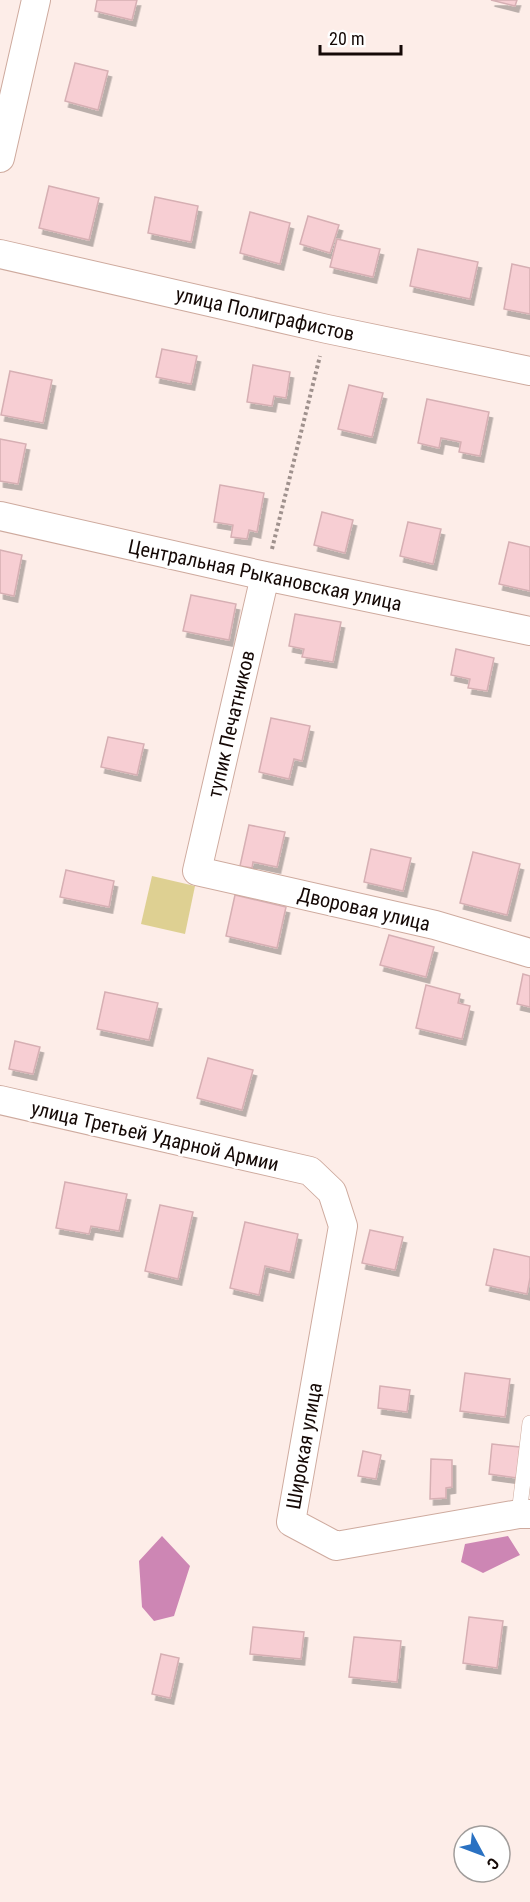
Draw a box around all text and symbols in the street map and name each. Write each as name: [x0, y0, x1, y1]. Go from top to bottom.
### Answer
scale bar: [320, 18, 401, 56]
text: 20 m: [329, 28, 364, 49]
street label: улица Полиграфистов: [173, 282, 357, 346]
street label: Центральная Рыкановская улица: [126, 534, 404, 616]
street label: тупик Печатников: [202, 648, 260, 800]
street label: Дворовая улица: [295, 882, 433, 936]
street label: улица Третьей Ударной Армии: [29, 1096, 281, 1176]
street label: Широкая улица: [281, 1381, 327, 1511]
north arrow: [452, 1824, 512, 1884]
text: С: [483, 1854, 503, 1873]

